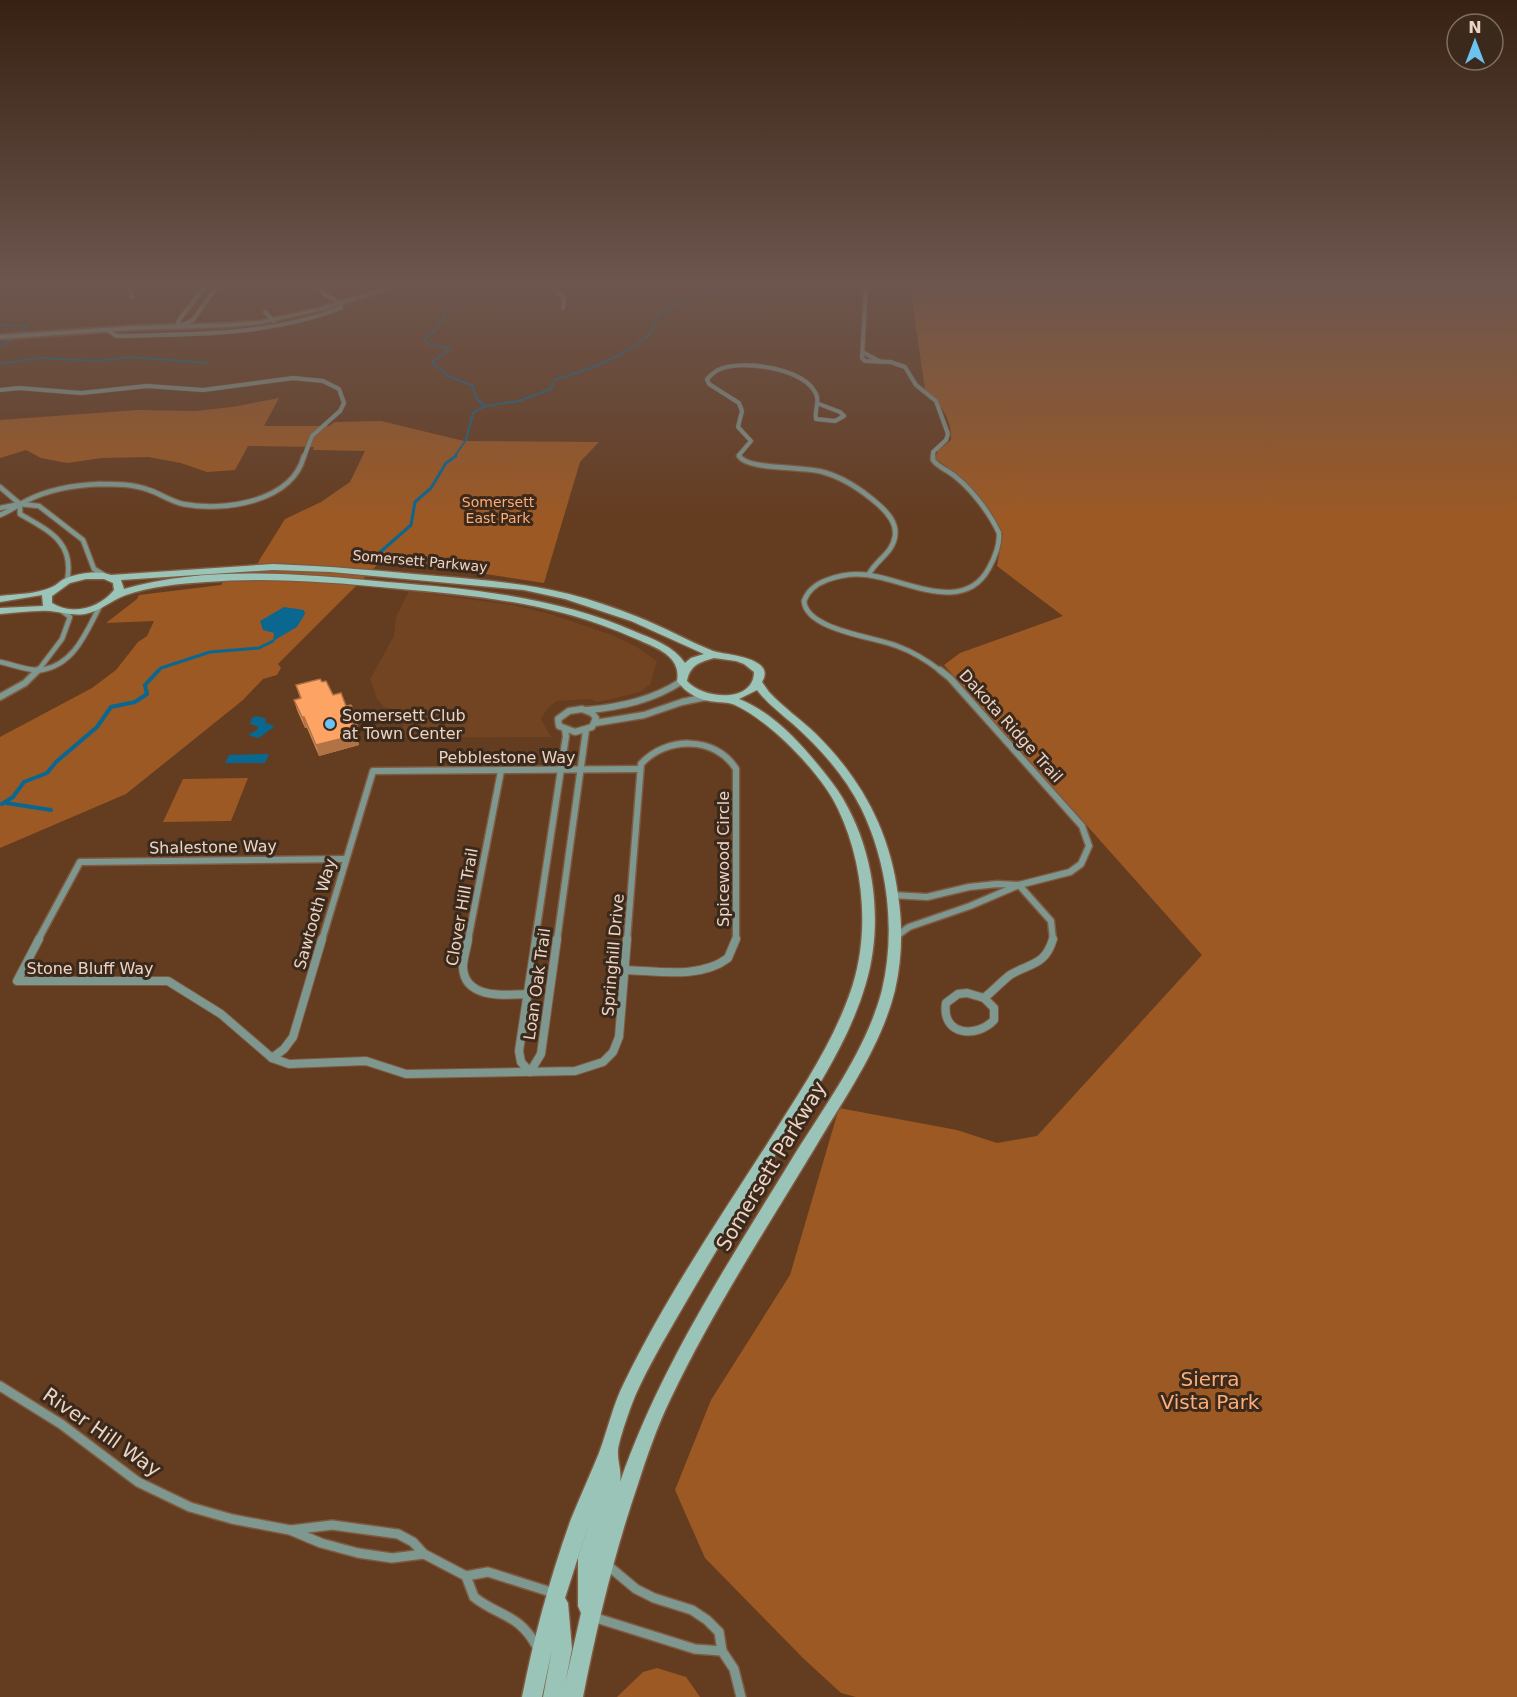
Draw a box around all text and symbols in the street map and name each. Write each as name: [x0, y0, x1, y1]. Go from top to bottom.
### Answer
north arrow: [1445, 12, 1505, 72]
text: N: [1468, 18, 1482, 37]
park label: Somersett East Park: [462, 494, 535, 526]
street label: Somersett Parkway: [352, 547, 488, 575]
street label: Dakota Ridge Trail: [955, 666, 1067, 786]
place label: Somersett Club at Town Center: [342, 706, 466, 743]
marker: Somersett Club at Town Center: [323, 717, 337, 731]
street label: Pebblestone Way: [438, 748, 576, 767]
street label: Spicewood Circle: [714, 791, 733, 927]
street label: Shalestone Way: [149, 836, 277, 858]
street label: Clover Hill Trail: [442, 846, 482, 968]
street label: Sawtooth Way: [290, 856, 340, 972]
street label: Springhill Drive: [598, 893, 628, 1017]
street label: Loan Oak Trail: [520, 927, 554, 1041]
street label: Stone Bluff Way: [26, 959, 154, 978]
street label: Somersett Parkway: [711, 1077, 831, 1255]
park label: Sierra Vista Park: [1161, 1367, 1260, 1414]
street label: River Hill Way: [38, 1382, 166, 1482]

